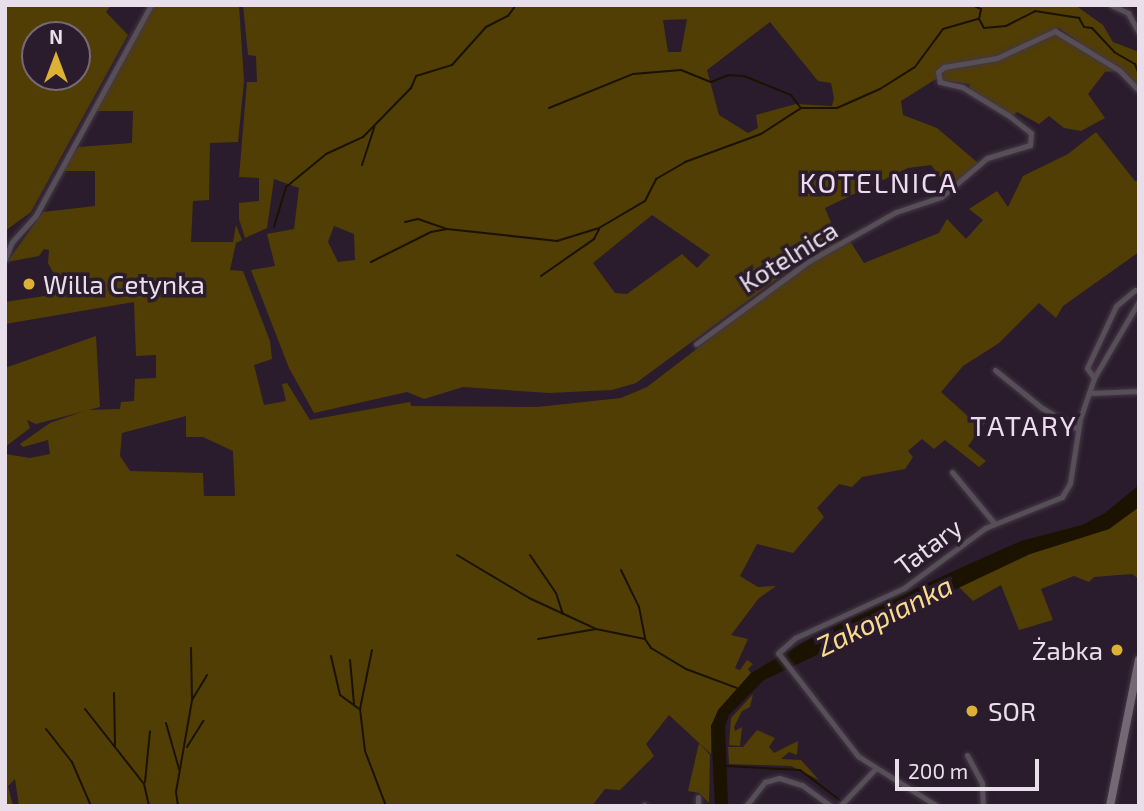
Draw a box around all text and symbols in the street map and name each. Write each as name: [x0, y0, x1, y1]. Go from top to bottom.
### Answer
north arrow: [21, 21, 91, 91]
text: N: [49, 25, 63, 48]
district label: KOTELNICA: [801, 165, 957, 199]
street label: Kotelnica: [733, 214, 843, 298]
place label: Willa Cetynka: [43, 268, 205, 300]
marker: Willa Cetynka: [21, 276, 37, 292]
district label: TATARY: [971, 408, 1077, 442]
street label: Tatary: [889, 511, 967, 581]
water label: Zakopianka: [810, 568, 958, 662]
place label: Żabka: [1032, 634, 1103, 666]
marker: Żabka: [1109, 642, 1125, 658]
place label: SOR: [988, 695, 1036, 727]
marker: SOR: [962, 701, 982, 721]
scale bar: [899, 744, 1042, 788]
text: 200 m: [908, 758, 968, 783]

